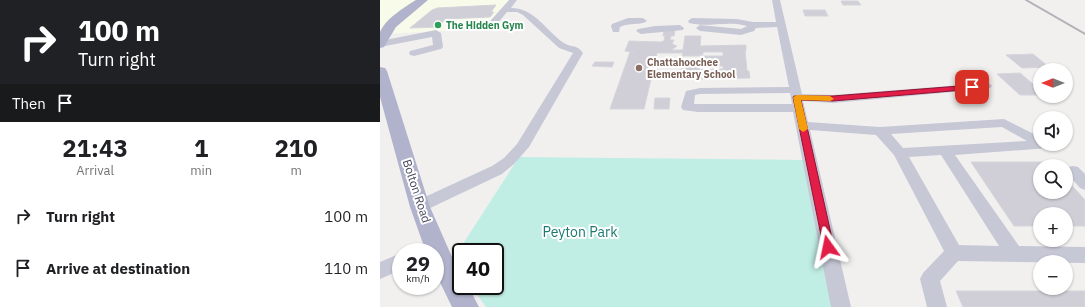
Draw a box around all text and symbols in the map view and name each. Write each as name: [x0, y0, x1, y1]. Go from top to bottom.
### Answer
text: 100 m: [78, 12, 160, 49]
icon: right: [12, 16, 64, 68]
place label: The Hidden Gym: [446, 19, 524, 32]
marker: The Hidden Gym: [433, 20, 443, 30]
text: Turn right: [78, 48, 156, 71]
place label: Chattahoochee Elementary School: [647, 56, 735, 81]
marker: Chattahoochee Elementary School: [634, 63, 644, 73]
north arrow: [1033, 63, 1073, 103]
map controls: [1033, 63, 1073, 295]
pin: [955, 70, 989, 104]
icon: arrive: [961, 76, 983, 98]
icon: arrive: [54, 92, 76, 114]
text: Then: [12, 94, 46, 113]
button: sound: [1033, 111, 1073, 151]
text: 21:43: [62, 132, 128, 164]
text: 1: [194, 132, 208, 164]
text: 210: [274, 132, 318, 164]
street label: Bolton Road: [400, 157, 434, 225]
button: search: [1033, 159, 1073, 199]
text: Arrival: [76, 162, 114, 179]
text: min: [190, 162, 212, 179]
text: m: [290, 162, 302, 179]
icon: right: [12, 205, 34, 227]
text: Turn right: [46, 207, 115, 226]
text: 100 m: [324, 207, 368, 226]
button: +: [1033, 207, 1073, 247]
park label: Peyton Park: [542, 223, 618, 241]
position arrow: [807, 226, 849, 268]
speed limit sign: 40: [452, 243, 504, 295]
text: 29: [406, 250, 430, 277]
button: −: [1033, 255, 1073, 295]
icon: arrive: [12, 257, 34, 279]
text: Arrive at destination: [46, 259, 190, 278]
text: 110 m: [324, 259, 368, 278]
text: km/h: [406, 272, 430, 285]

